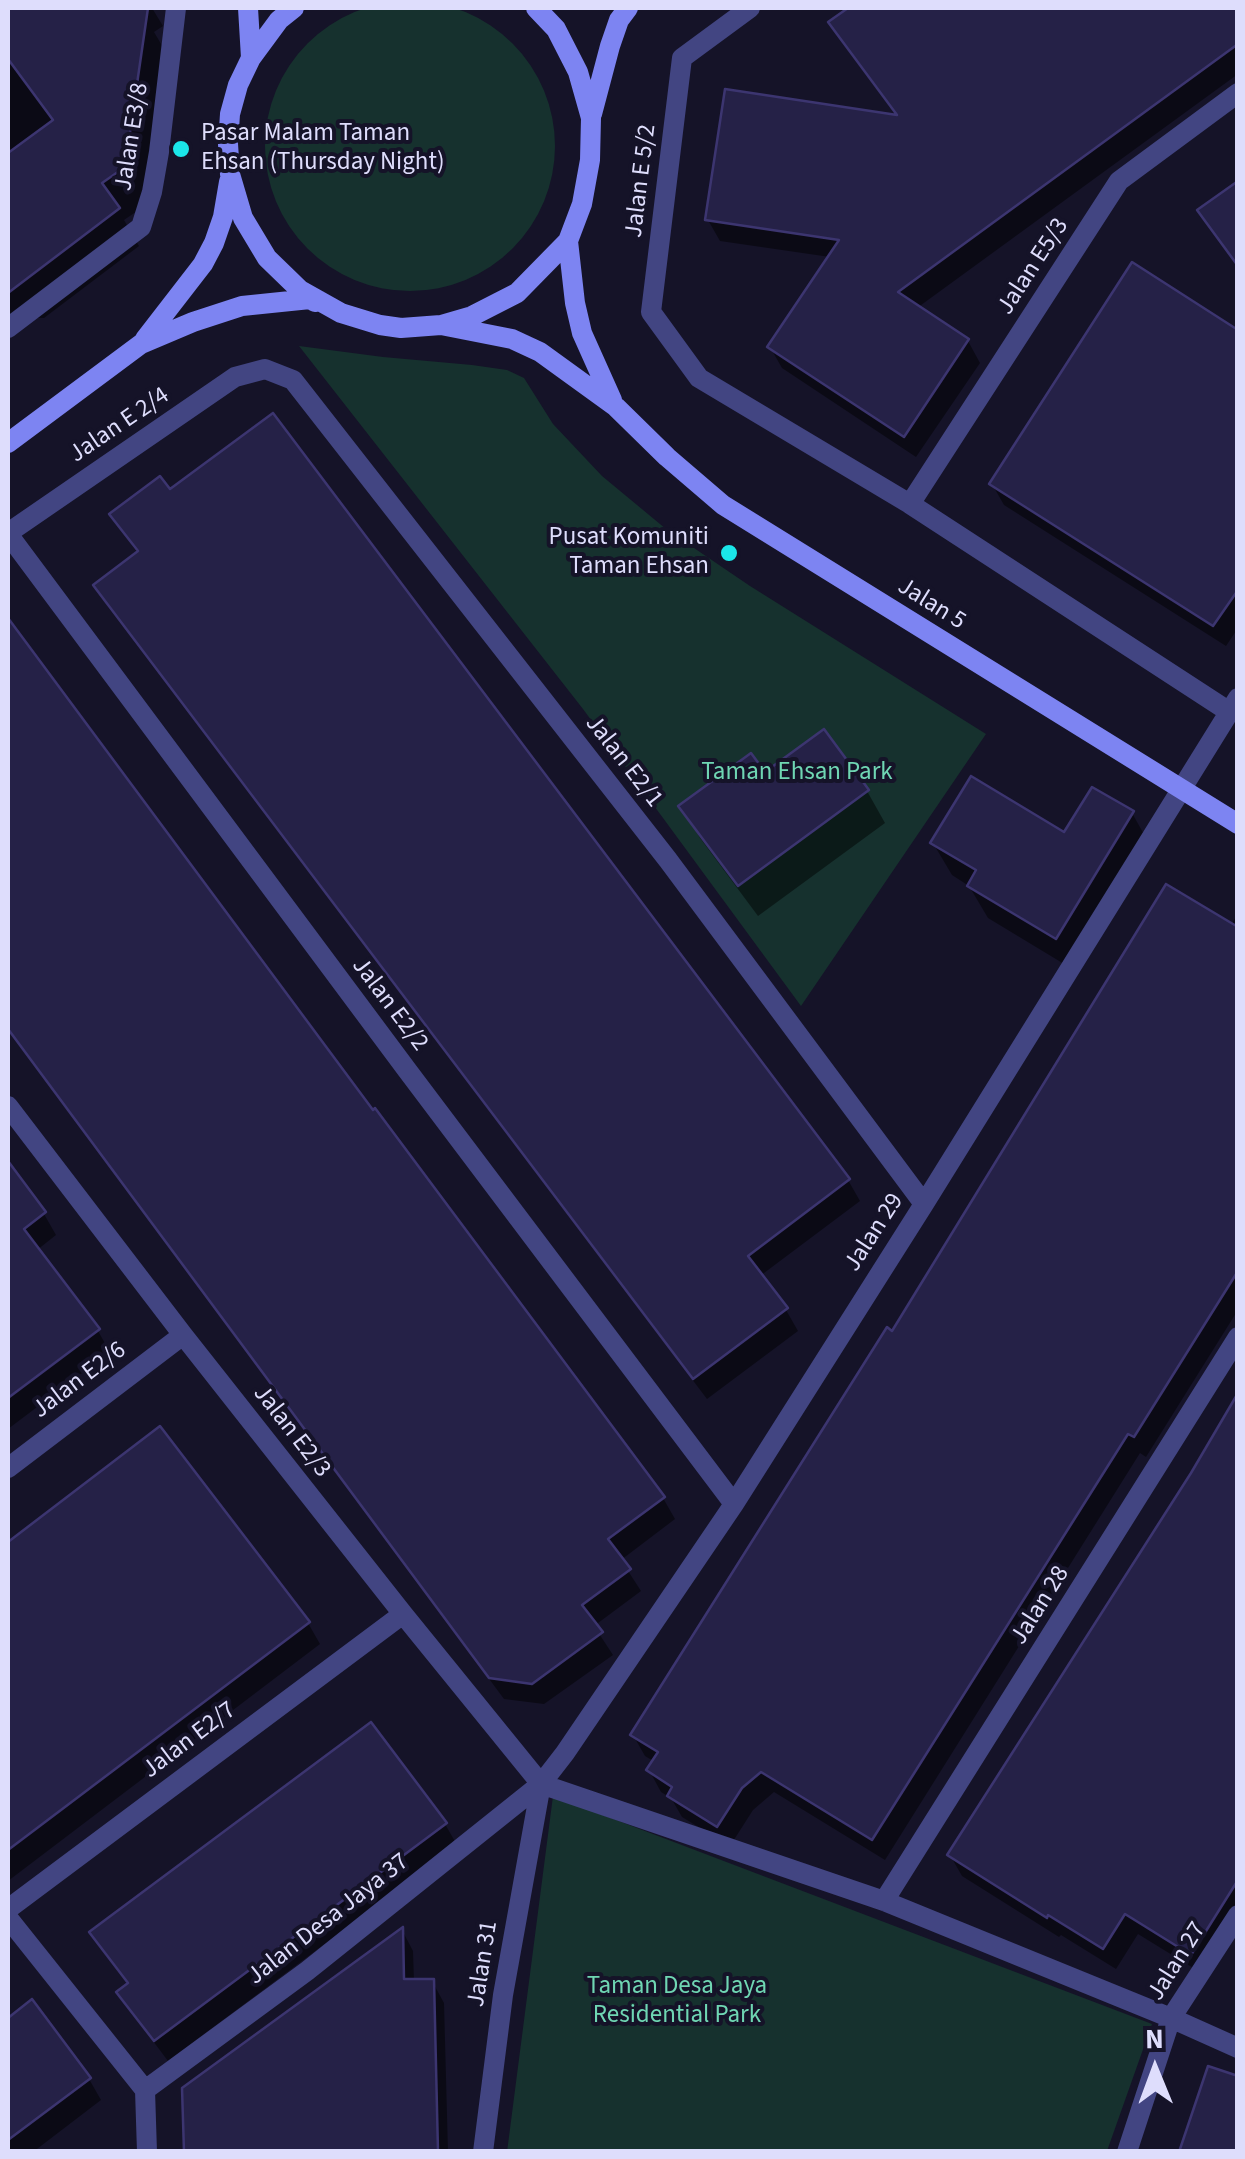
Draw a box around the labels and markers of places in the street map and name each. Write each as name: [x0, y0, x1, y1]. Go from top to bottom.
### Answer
place label: Pasar Malam Taman Ehsan (Thursday Night): [201, 120, 444, 179]
marker: Pasar Malam Taman Ehsan (Thursday Night): [170, 138, 192, 160]
place label: Pusat Komuniti Taman Ehsan: [548, 524, 709, 583]
marker: Pusat Komuniti Taman Ehsan: [718, 542, 740, 564]

